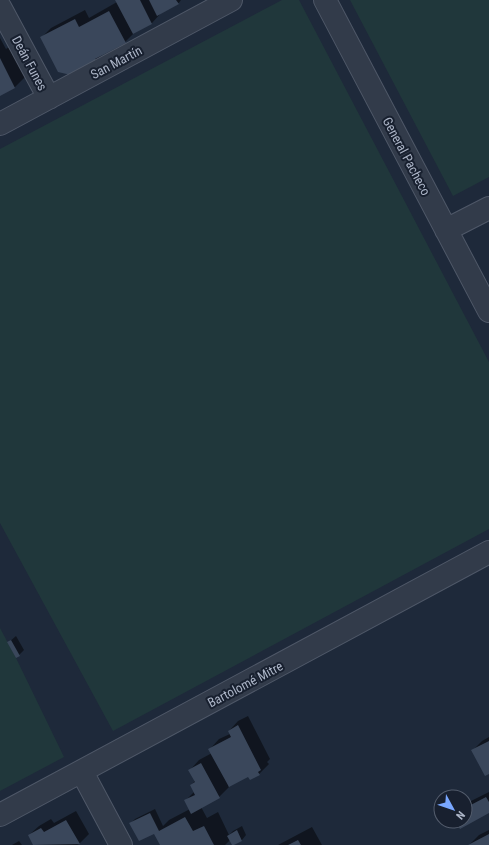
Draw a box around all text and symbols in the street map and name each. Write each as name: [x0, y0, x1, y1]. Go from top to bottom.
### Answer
street label: Deán Funes: [9, 33, 50, 93]
street label: San Martín: [88, 43, 144, 82]
street label: General Pacheco: [380, 115, 433, 198]
street label: Bartolomé Mitre: [205, 658, 285, 711]
north arrow: [433, 789, 473, 829]
text: N: [453, 808, 467, 822]

